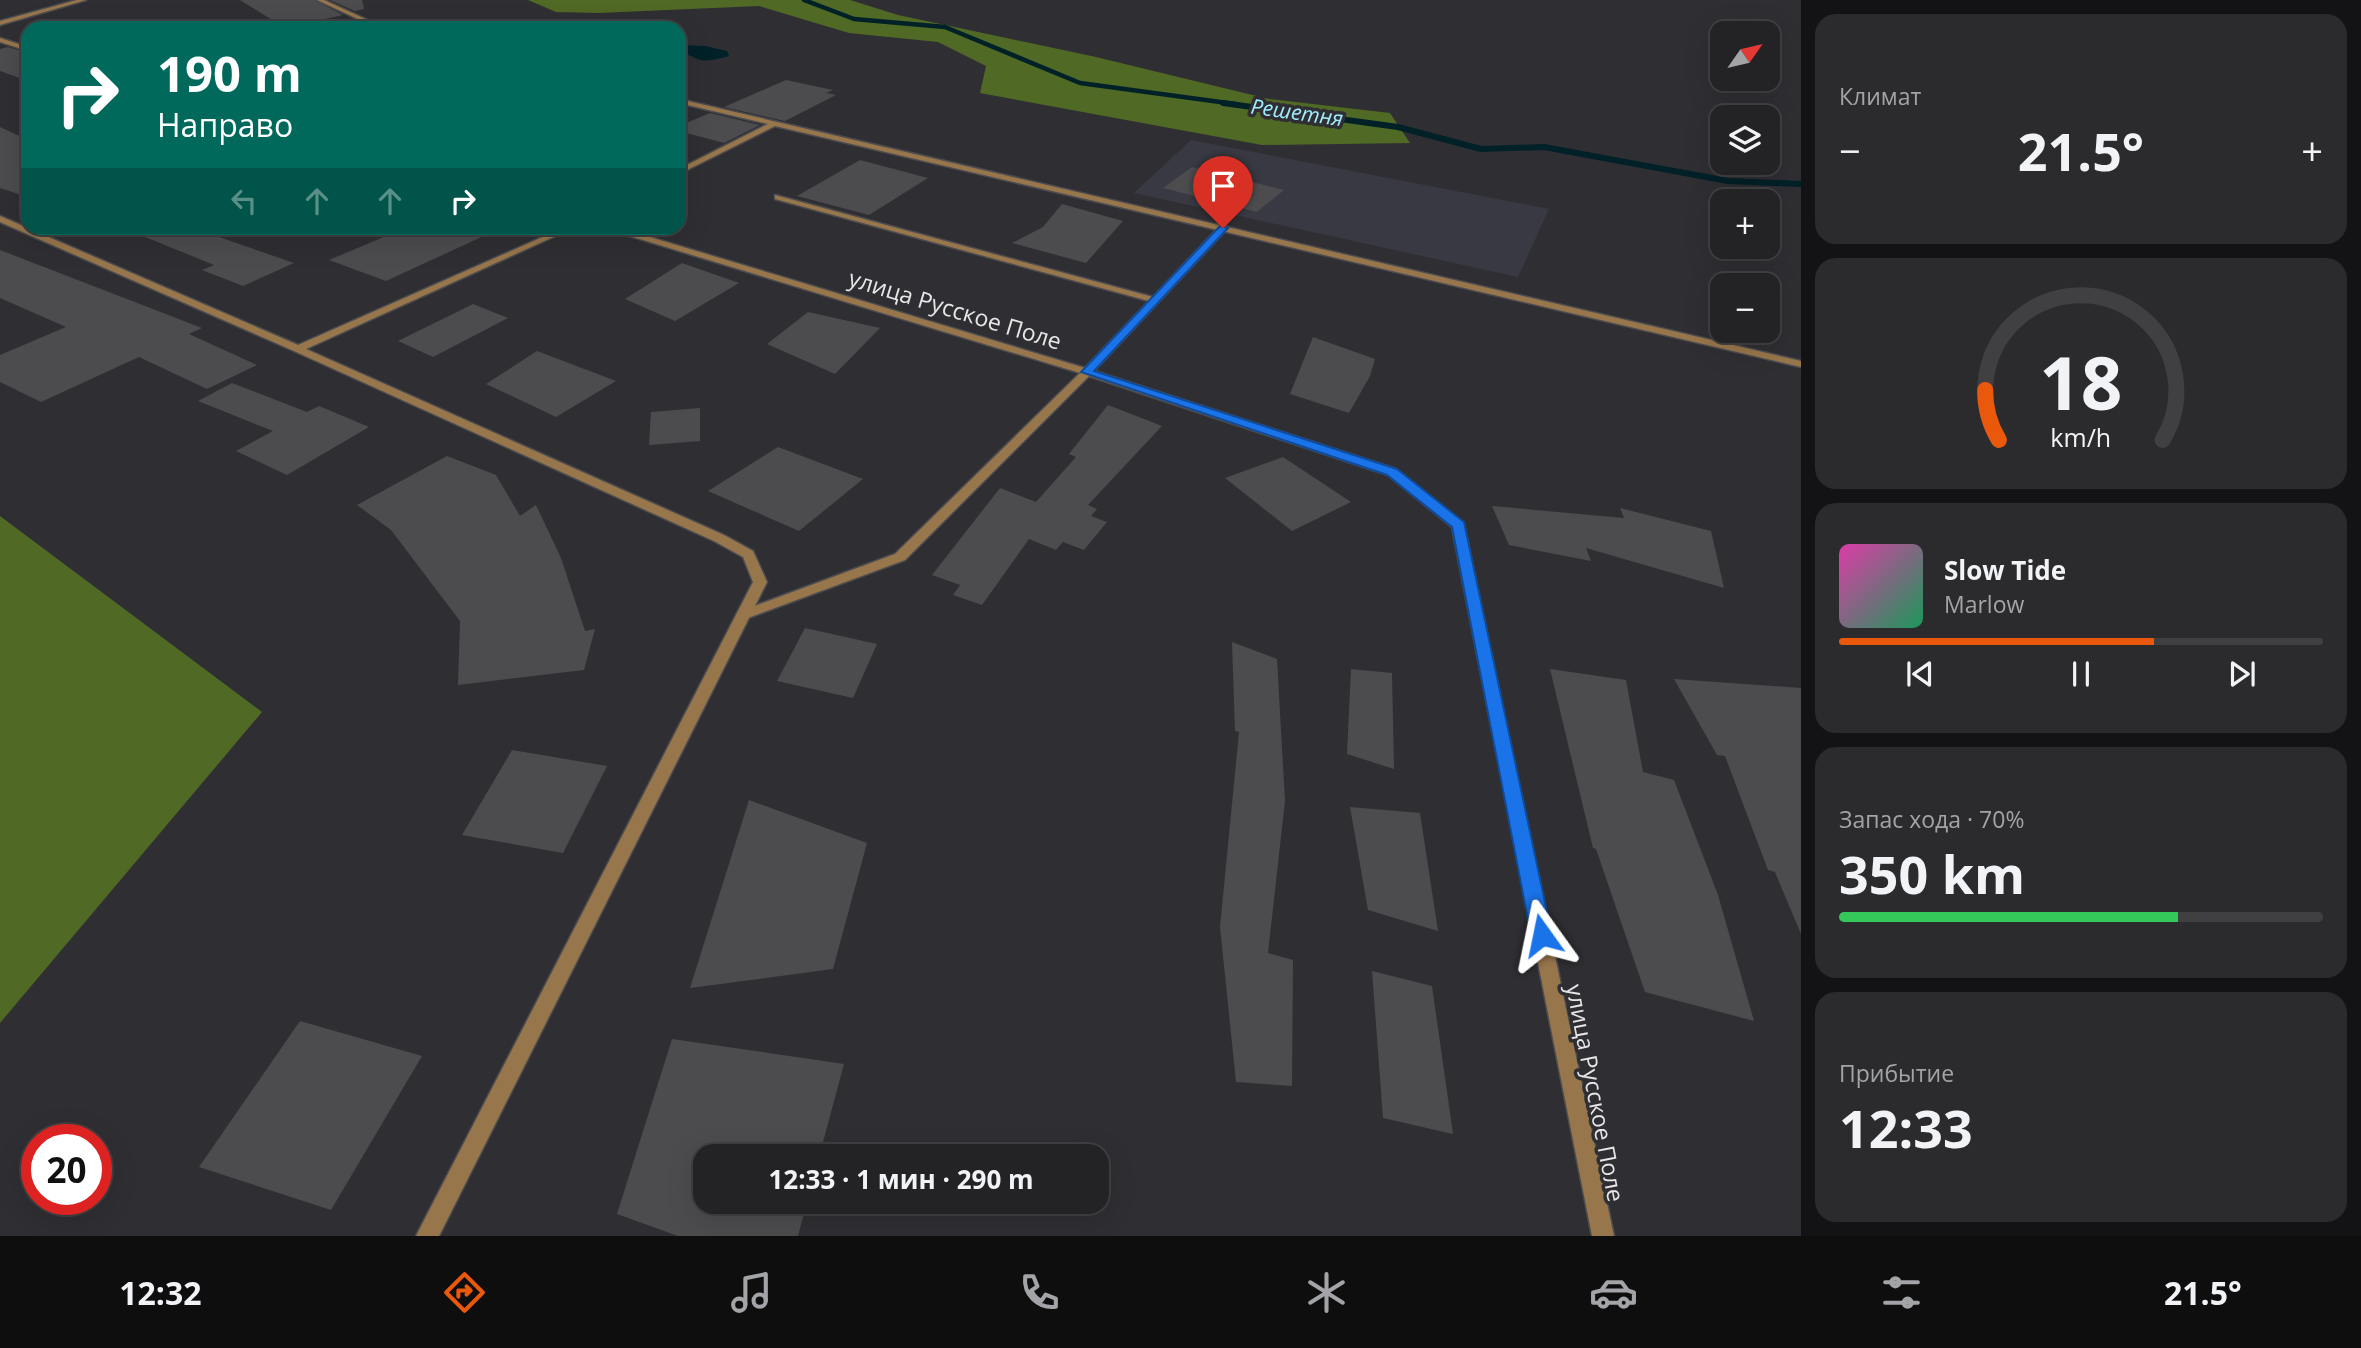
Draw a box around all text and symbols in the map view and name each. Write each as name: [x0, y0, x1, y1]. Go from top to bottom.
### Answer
north arrow: [1710, 21, 1780, 91]
map controls: [1710, 21, 1780, 343]
text: 190 m: [157, 40, 302, 106]
icon: right: [42, 49, 133, 140]
text: Климат: [1839, 80, 1921, 112]
water label: Решетня: [1249, 92, 1345, 132]
text: Направо: [157, 103, 293, 146]
button: layers: [1710, 105, 1780, 175]
text: 21.5°: [2018, 115, 2144, 186]
text: −: [1839, 124, 1861, 176]
text: +: [2301, 124, 2323, 176]
pin: [1193, 156, 1253, 228]
icon: arrive: [1204, 167, 1242, 205]
icon: left: [225, 182, 263, 220]
icon: ahead: [298, 182, 336, 220]
icon: ahead: [371, 182, 409, 220]
icon: right: [444, 182, 482, 220]
button: +: [1710, 189, 1780, 259]
street label: улица Русское Поле: [845, 261, 1066, 357]
button: −: [1710, 273, 1780, 343]
text: 18: [2039, 332, 2123, 431]
text: km/h: [2051, 419, 2111, 453]
text: Slow Tide: [1944, 552, 2066, 588]
text: Marlow: [1944, 588, 2024, 620]
icon: previous: [1901, 655, 1939, 693]
icon: pause: [2062, 655, 2100, 693]
icon: next: [2223, 655, 2261, 693]
text: Запас хода · 70%: [1839, 803, 2024, 835]
text: 350 km: [1839, 838, 2025, 909]
position arrow: [1505, 898, 1579, 972]
street label: улица Русское Поле: [1559, 981, 1633, 1204]
text: Прибытие: [1839, 1057, 1954, 1089]
text: 12:33: [1839, 1092, 1973, 1163]
speed limit sign: 20: [21, 1124, 112, 1215]
text: 12:33 · 1 мин · 290 m: [768, 1161, 1034, 1197]
icon: directions: [440, 1268, 489, 1317]
icon: music: [727, 1268, 776, 1317]
icon: phone: [1015, 1268, 1064, 1317]
icon: climate: [1302, 1268, 1351, 1317]
icon: car: [1589, 1268, 1638, 1317]
icon: filters: [1877, 1268, 1926, 1317]
text: 12:32: [119, 1271, 201, 1314]
text: 21.5°: [2164, 1271, 2242, 1314]

